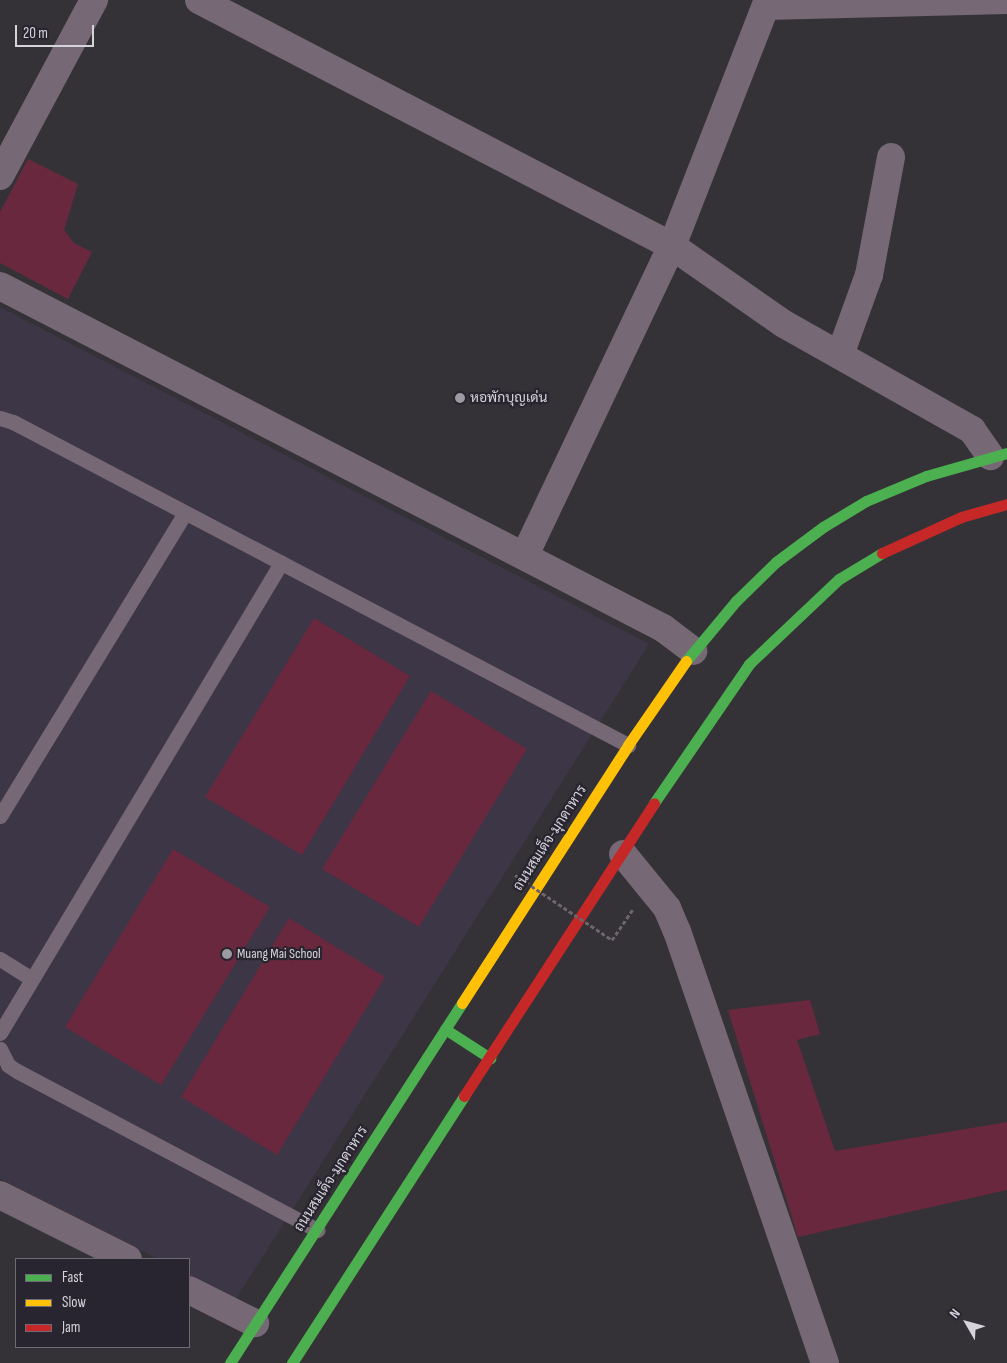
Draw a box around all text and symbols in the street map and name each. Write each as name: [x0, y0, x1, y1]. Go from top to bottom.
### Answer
scale bar: [18, 15, 96, 47]
text: 20 m: [23, 24, 48, 43]
place label: หอพักบุญเด่น: [470, 390, 547, 406]
marker: หอพักบุญเด่น: [454, 392, 466, 404]
street label: ถนนสมเด็จ-มุกดาหาร: [510, 782, 590, 894]
place label: Muang Mai School: [237, 946, 321, 962]
marker: Muang Mai School: [221, 948, 233, 960]
street label: ถนนสมเด็จ-มุกดาหาร: [291, 1123, 371, 1235]
legend: [15, 1258, 190, 1348]
text: Fast: [62, 1268, 83, 1287]
text: Slow: [62, 1293, 86, 1312]
north arrow: [942, 1298, 992, 1348]
text: N: [946, 1305, 964, 1322]
text: Jam: [62, 1318, 80, 1337]

